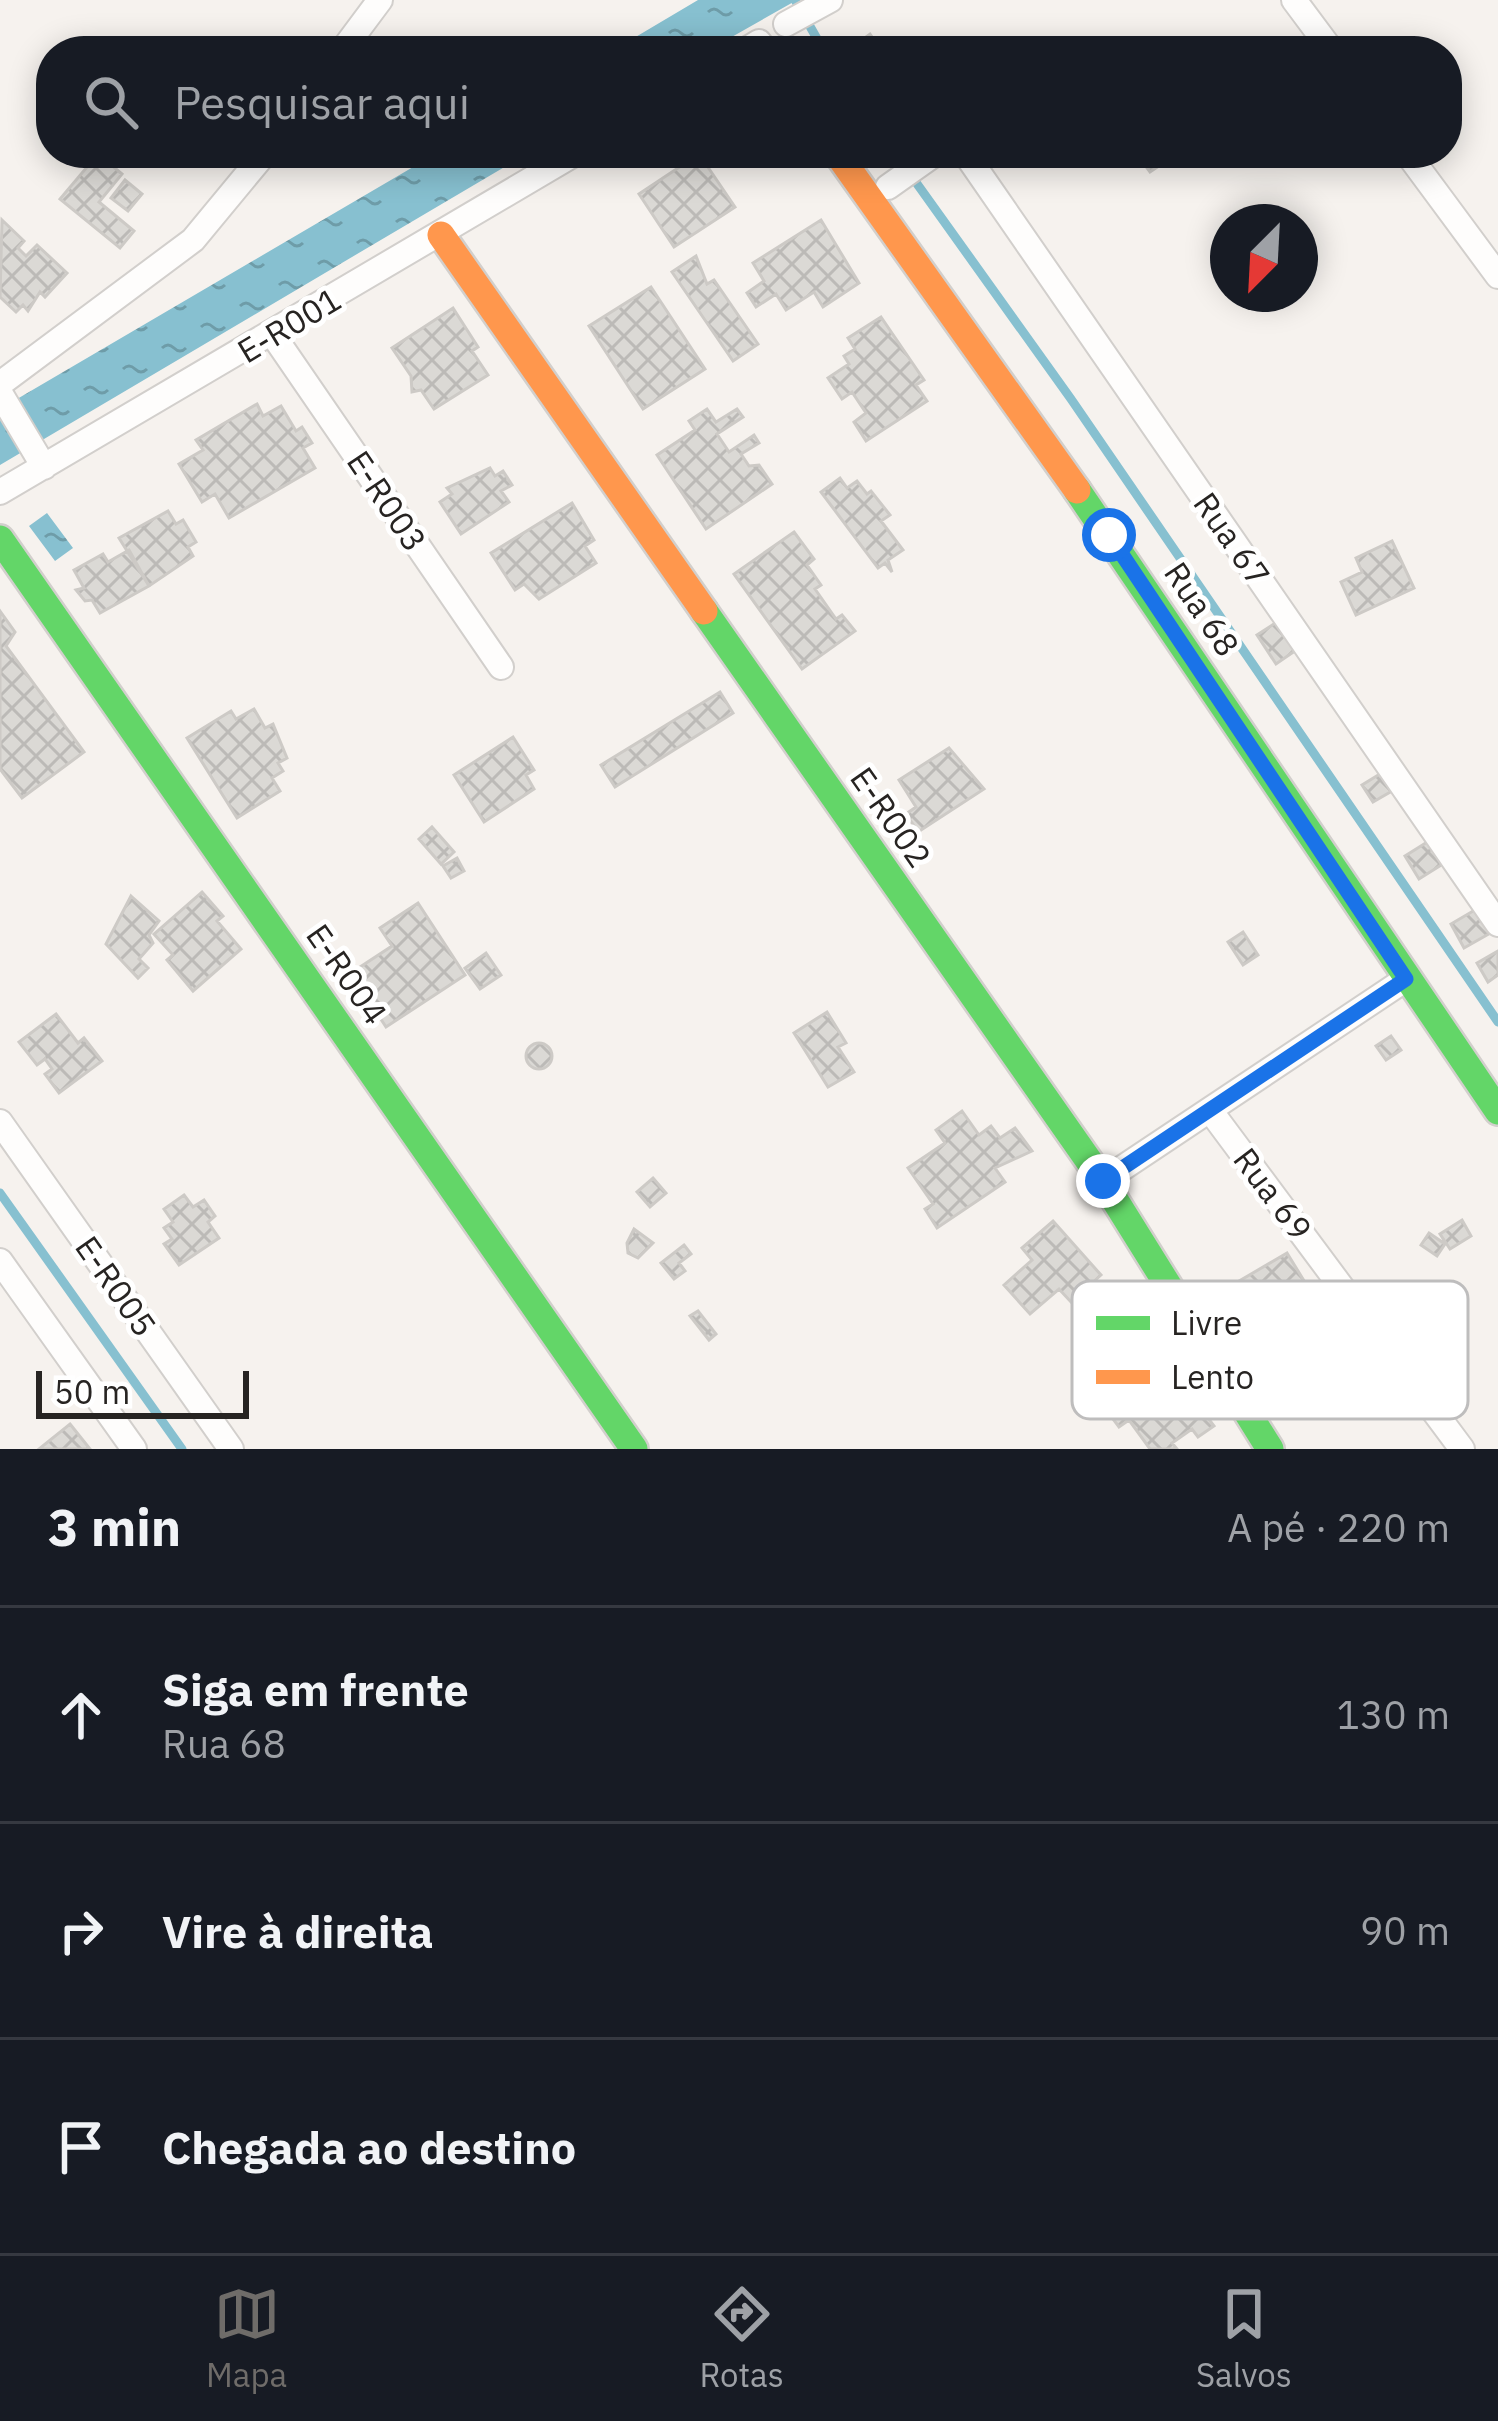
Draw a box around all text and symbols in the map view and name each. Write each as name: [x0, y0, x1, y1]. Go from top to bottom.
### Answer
search box: [36, 36, 1462, 168]
icon: search: [78, 69, 144, 135]
text: Pesquisar aqui: [174, 73, 470, 131]
north arrow: [1210, 204, 1318, 312]
street label: E-R001: [229, 277, 348, 372]
street label: E-R003: [338, 442, 437, 560]
street label: Rua 67: [1185, 483, 1280, 594]
route start: [1082, 508, 1136, 562]
street label: Rua 68: [1155, 553, 1250, 664]
street label: E-R002: [841, 758, 941, 875]
street label: E-R004: [297, 915, 397, 1032]
street label: Rua 69: [1225, 1139, 1322, 1249]
route end: [1076, 1154, 1130, 1208]
street label: E-R005: [66, 1227, 166, 1344]
legend: [1072, 1281, 1468, 1419]
text: Livre: [1171, 1301, 1242, 1344]
text: Lento: [1171, 1355, 1254, 1398]
scale bar: [36, 1365, 249, 1418]
text: 50 m: [54, 1370, 130, 1413]
text: 3 min: [48, 1494, 181, 1560]
text: A pé · 220 m: [1227, 1502, 1450, 1553]
text: Siga em frente: [162, 1660, 469, 1718]
icon: ahead: [48, 1682, 114, 1748]
text: 130 m: [1337, 1689, 1450, 1740]
text: Rua 68: [162, 1718, 286, 1769]
icon: right: [48, 1898, 114, 1964]
text: Vire à direita: [162, 1902, 433, 1960]
text: 90 m: [1360, 1905, 1450, 1956]
icon: arrive: [48, 2114, 114, 2180]
text: Chegada ao destino: [162, 2118, 576, 2176]
tab: Mapa: [206, 2281, 287, 2396]
tab: Rotas: [699, 2281, 784, 2396]
tab: Salvos: [1196, 2281, 1292, 2396]

